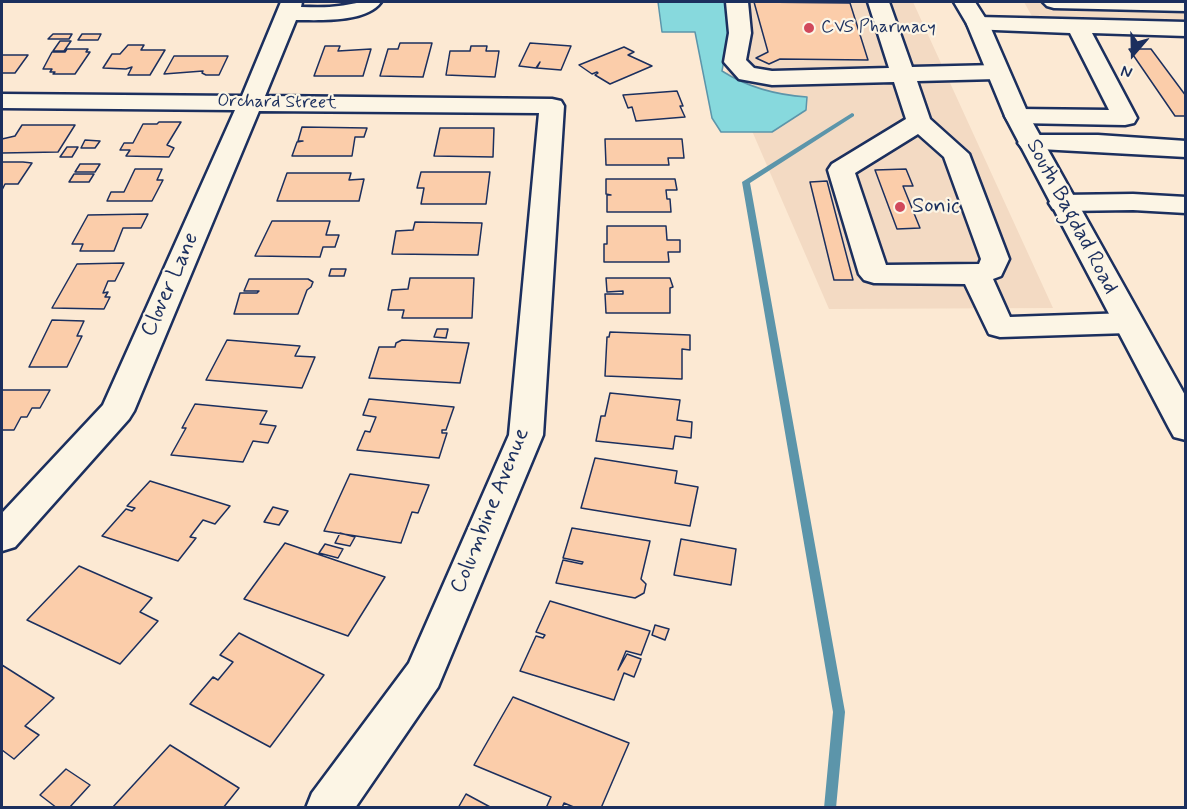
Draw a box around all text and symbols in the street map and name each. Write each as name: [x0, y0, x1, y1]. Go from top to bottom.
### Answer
place label: CVS Pharmacy: [821, 17, 936, 39]
marker: CVS Pharmacy: [802, 21, 816, 35]
north arrow: [1103, 24, 1163, 84]
text: N: [1118, 60, 1135, 83]
street label: Orchard Street: [217, 91, 337, 115]
street label: South Bagdad Road: [1019, 135, 1123, 299]
place label: Sonic: [912, 194, 960, 220]
marker: Sonic: [893, 200, 907, 214]
street label: Clover Lane: [136, 229, 206, 341]
street label: Columbine Avenue: [446, 424, 536, 598]

